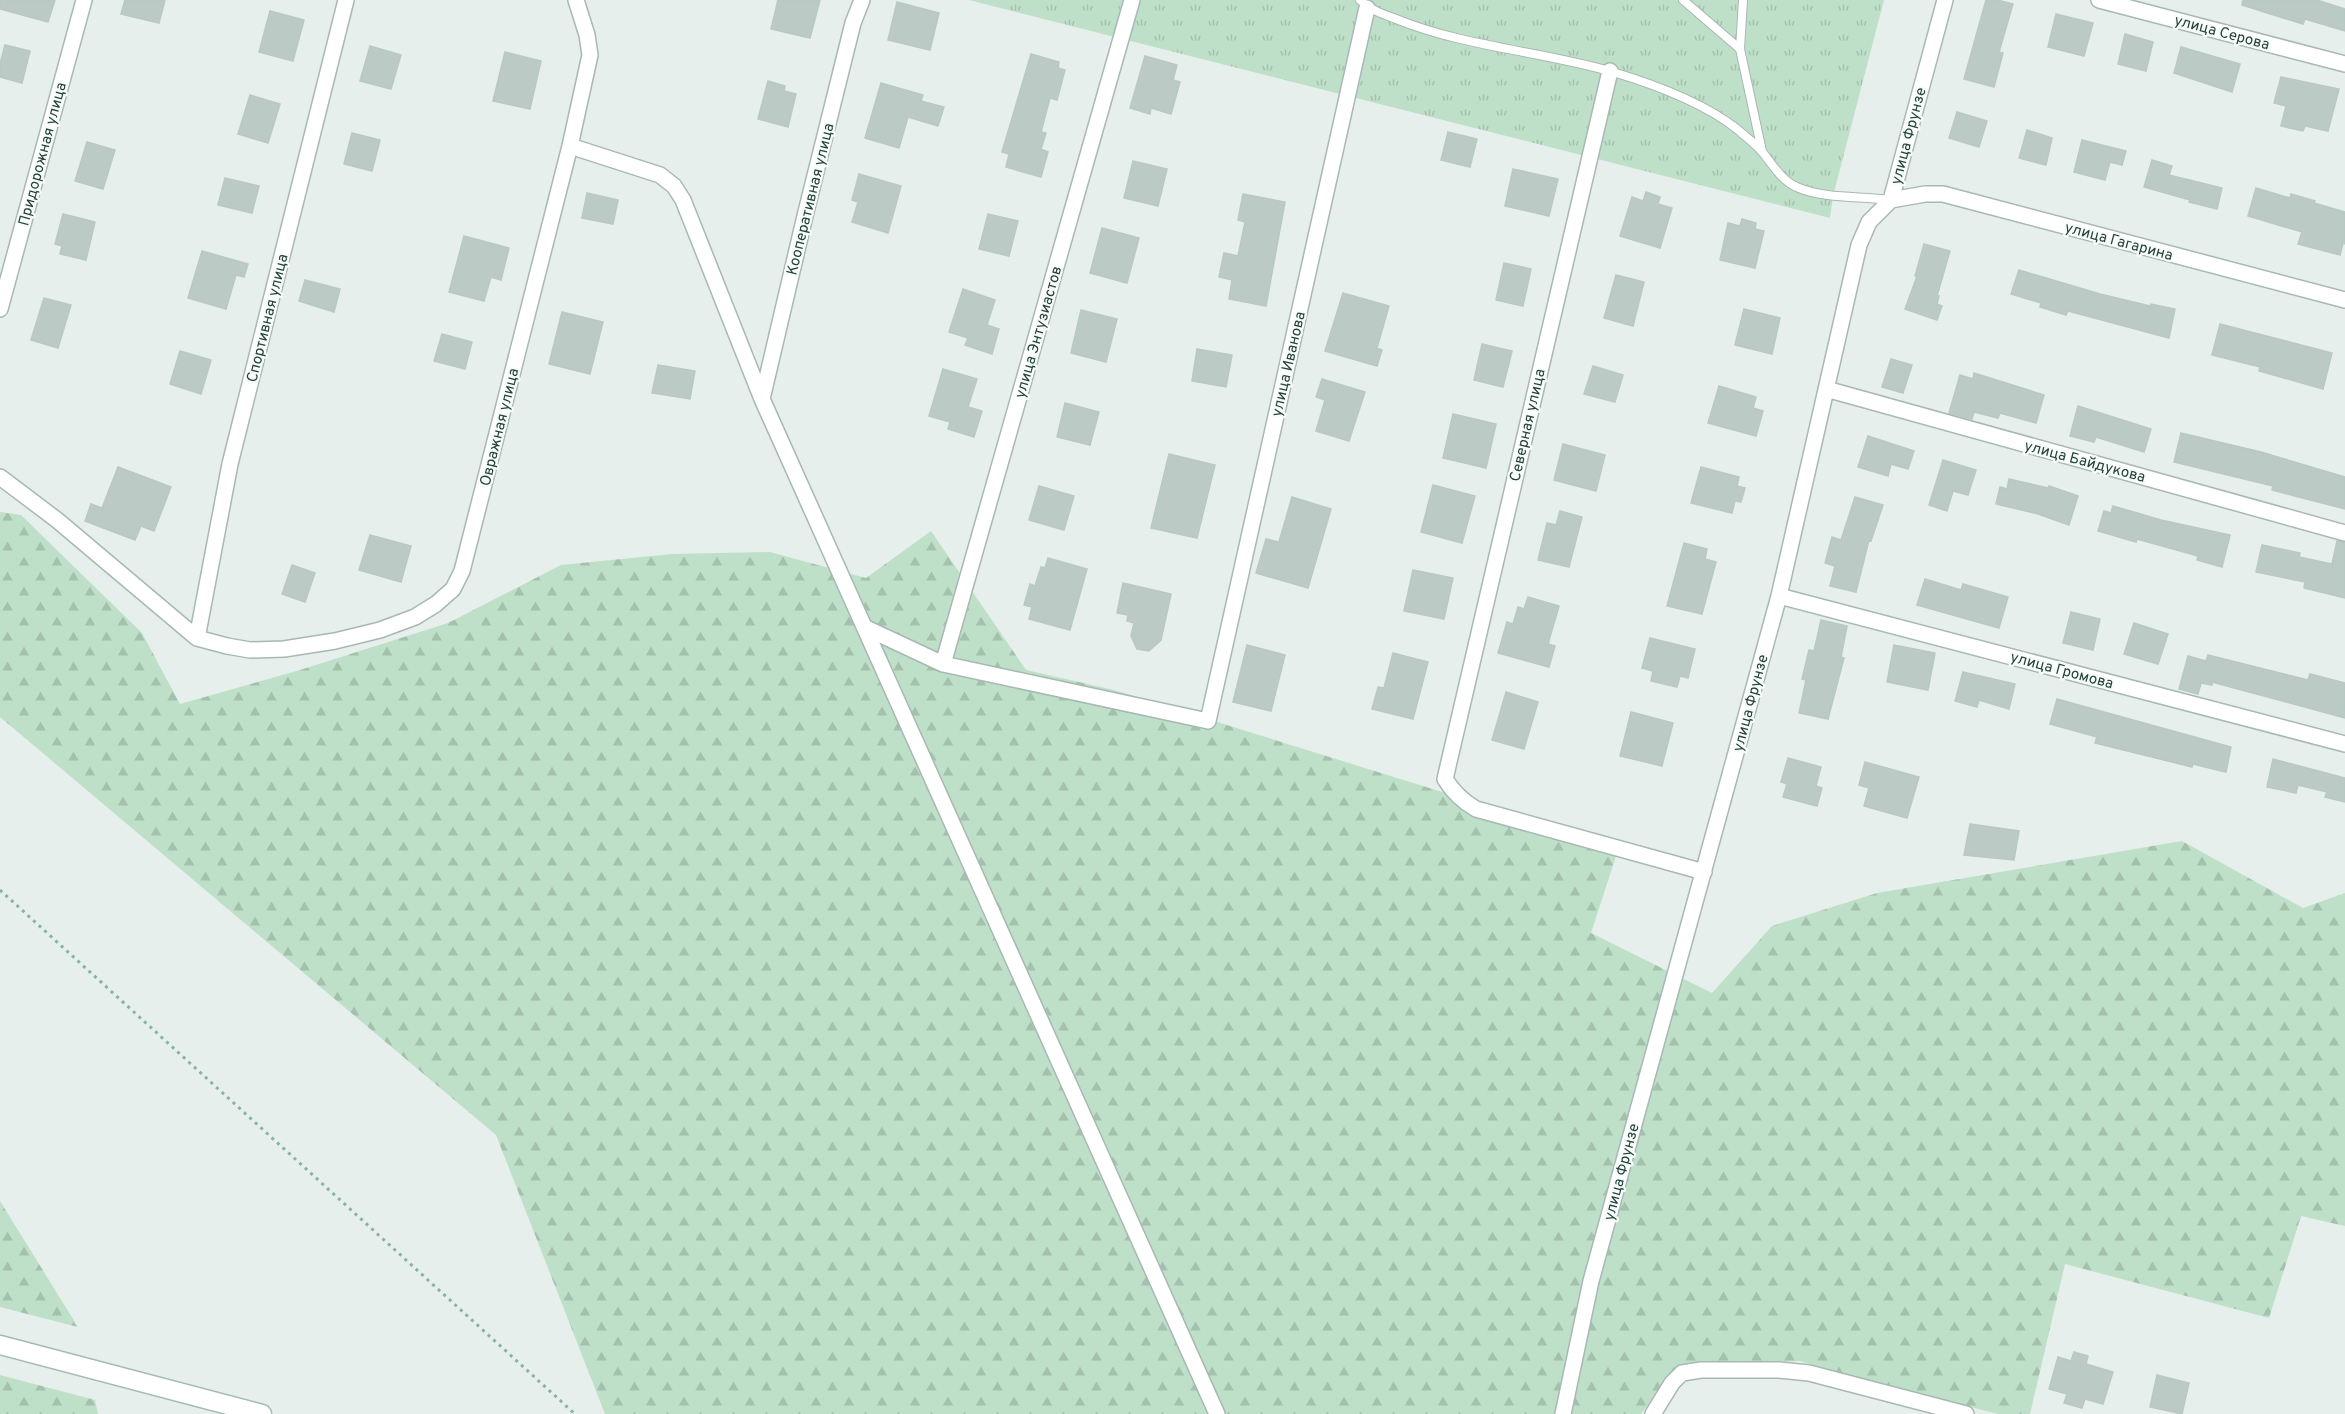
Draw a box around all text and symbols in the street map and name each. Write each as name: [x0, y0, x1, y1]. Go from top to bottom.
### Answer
street label: улица Серова: [2172, 12, 2271, 55]
street label: Придорожная улица: [15, 81, 72, 228]
street label: улица Фрунзе: [1887, 86, 1932, 187]
street label: Кооперативная улица: [783, 121, 840, 277]
street label: улица Гагарина: [2063, 219, 2175, 266]
street label: Спортивная улица: [243, 252, 294, 385]
street label: улица Энтузиастов: [1011, 264, 1067, 401]
street label: улица Иванова: [1268, 310, 1311, 419]
street label: Овражная улица: [477, 366, 524, 488]
street label: Северная улица: [1506, 367, 1551, 484]
street label: улица Байдукова: [2022, 437, 2147, 488]
street label: улица Громова: [2008, 649, 2115, 694]
street label: улица Фрунзе: [1729, 653, 1774, 754]
street label: улица Фрунзе: [1600, 1122, 1645, 1223]

